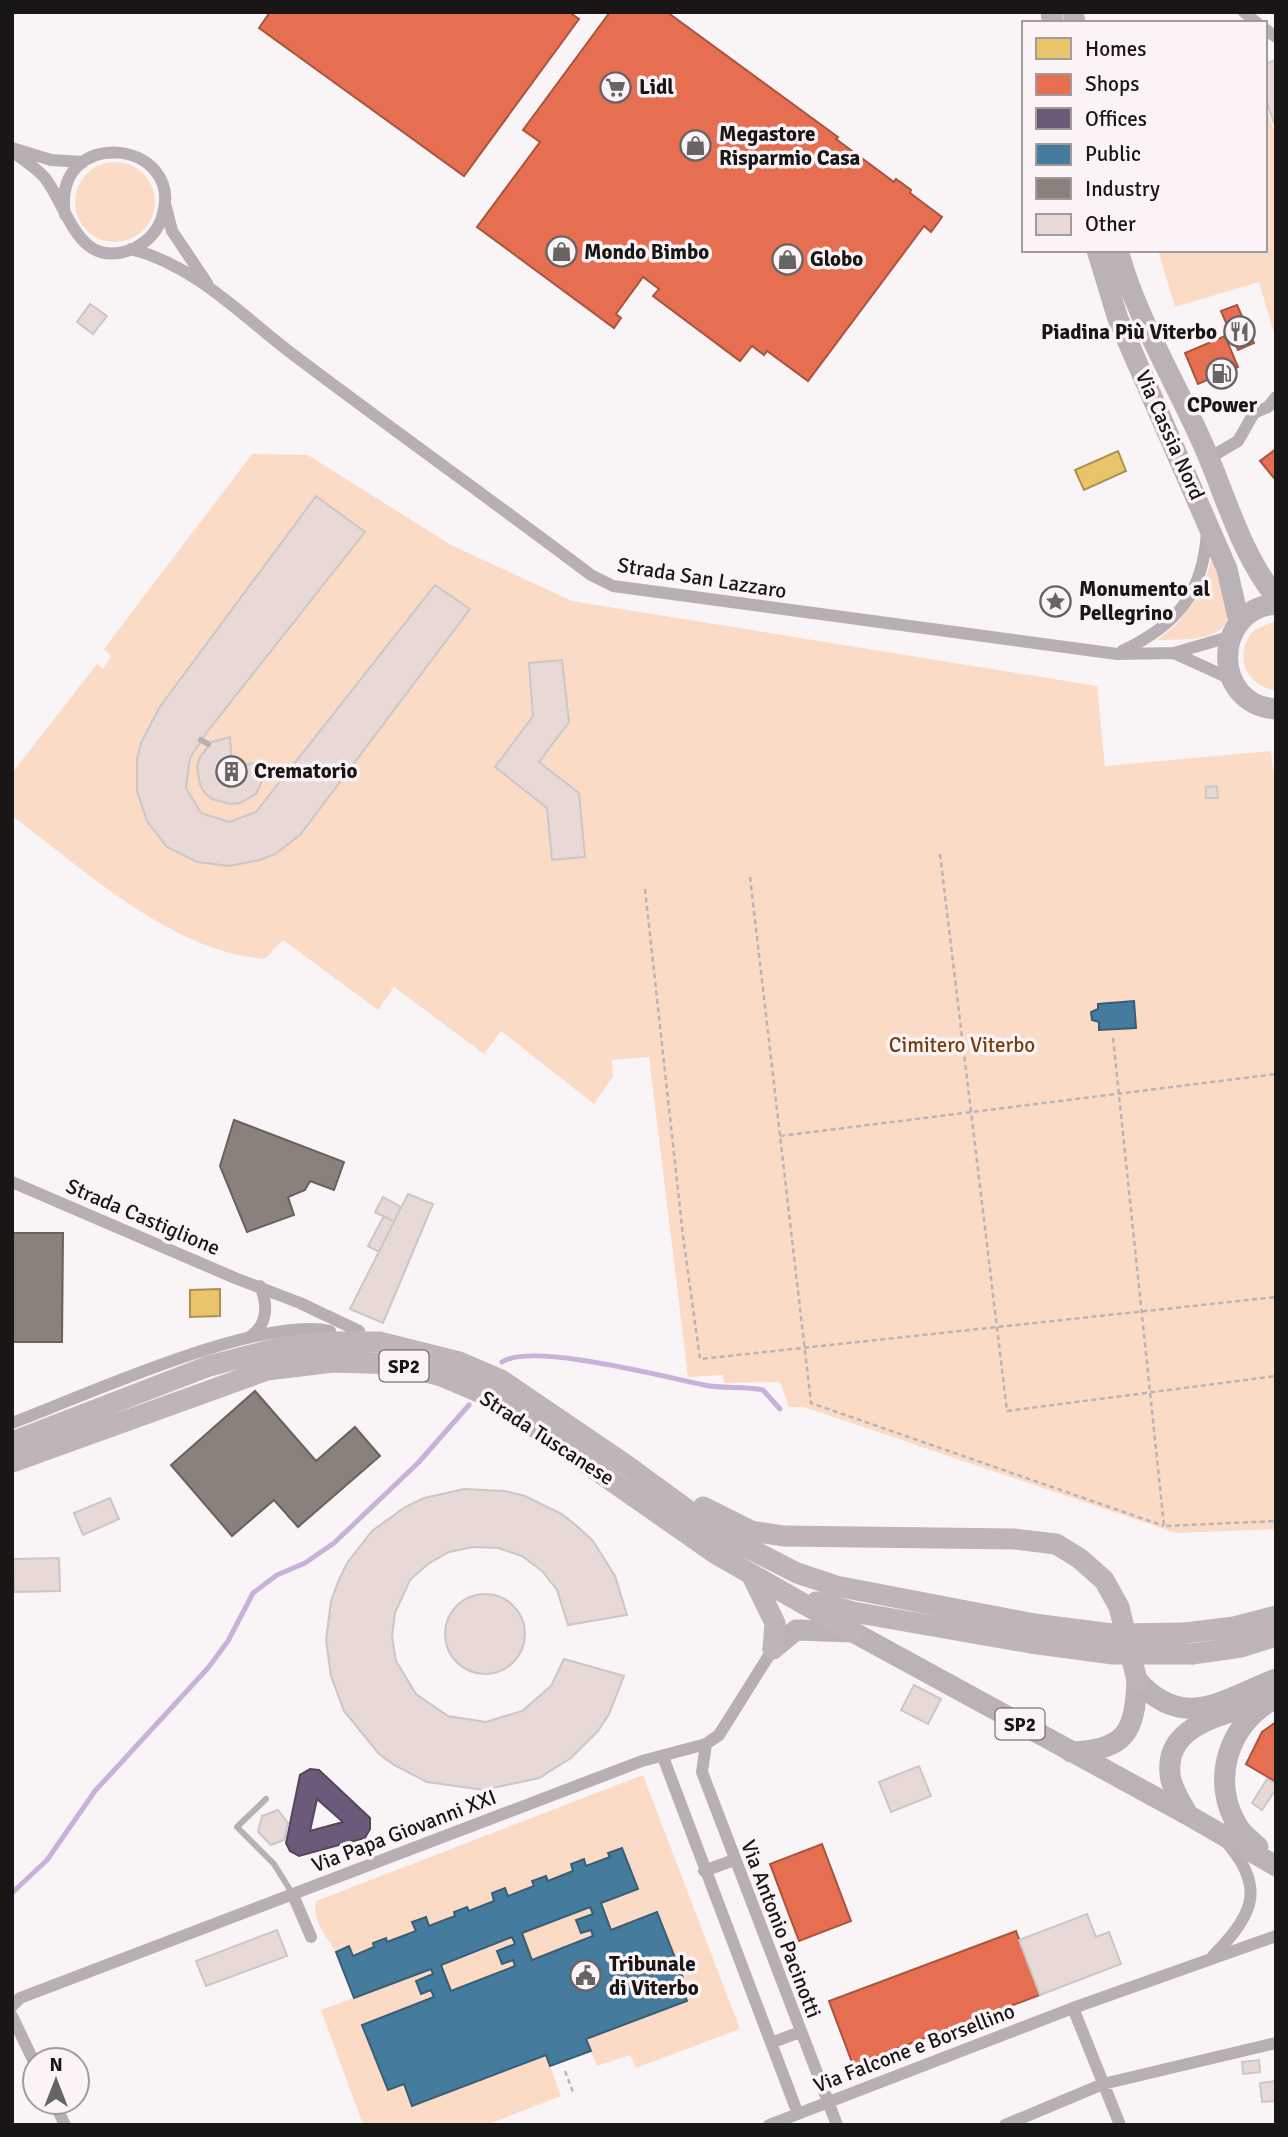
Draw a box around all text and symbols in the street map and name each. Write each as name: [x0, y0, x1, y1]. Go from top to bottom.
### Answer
legend: [1022, 21, 1267, 252]
text: Homes: [1085, 36, 1147, 62]
supermarket icon: Lidl: [599, 70, 633, 104]
text: Shops: [1085, 71, 1139, 97]
place label: Lidl: [639, 74, 674, 100]
text: Offices: [1085, 106, 1147, 132]
place label: Megastore Risparmio Casa: [719, 121, 861, 171]
shop icon: Megastore Risparmio Casa: [679, 129, 713, 163]
text: Public: [1085, 141, 1141, 167]
text: Industry: [1085, 176, 1160, 202]
text: Other: [1085, 211, 1136, 237]
shop icon: Mondo Bimbo: [544, 235, 578, 269]
place label: Mondo Bimbo: [584, 239, 709, 265]
shop icon: Globo: [770, 242, 804, 276]
place label: Globo: [810, 246, 863, 272]
restaurant icon: Piadina Più Viterbo: [1223, 315, 1257, 349]
place label: Piadina Più Viterbo: [1041, 319, 1217, 345]
fuel station icon: CPower: [1205, 356, 1239, 390]
street label: Via Cassia Nord: [1130, 366, 1210, 504]
place label: CPower: [1187, 392, 1258, 418]
street label: Strada San Lazzaro: [616, 552, 788, 604]
place label: Monumento al Pellegrino: [1079, 576, 1210, 626]
place icon: Monumento al Pellegrino: [1039, 584, 1073, 618]
building icon: Crematorio: [214, 754, 248, 788]
place label: Crematorio: [254, 758, 358, 784]
park label: Cimitero Viterbo: [889, 1032, 1035, 1058]
street label: Strada Castiglione: [62, 1173, 224, 1261]
road number: SP2: [380, 1350, 428, 1382]
street label: Strada Tuscanese: [475, 1385, 619, 1491]
road number: SP2: [996, 1708, 1044, 1740]
street label: Via Papa Giovanni XXI: [308, 1784, 500, 1878]
street label: Via Antonio Pacinotti: [735, 1836, 827, 2022]
place label: Tribunale di Viterbo: [609, 1951, 699, 2001]
public building icon: Tribunale di Viterbo: [569, 1959, 603, 1993]
street label: Via Falcone e Borsellino: [810, 1998, 1018, 2098]
north arrow: [21, 2046, 91, 2116]
text: N: [49, 2053, 63, 2077]

